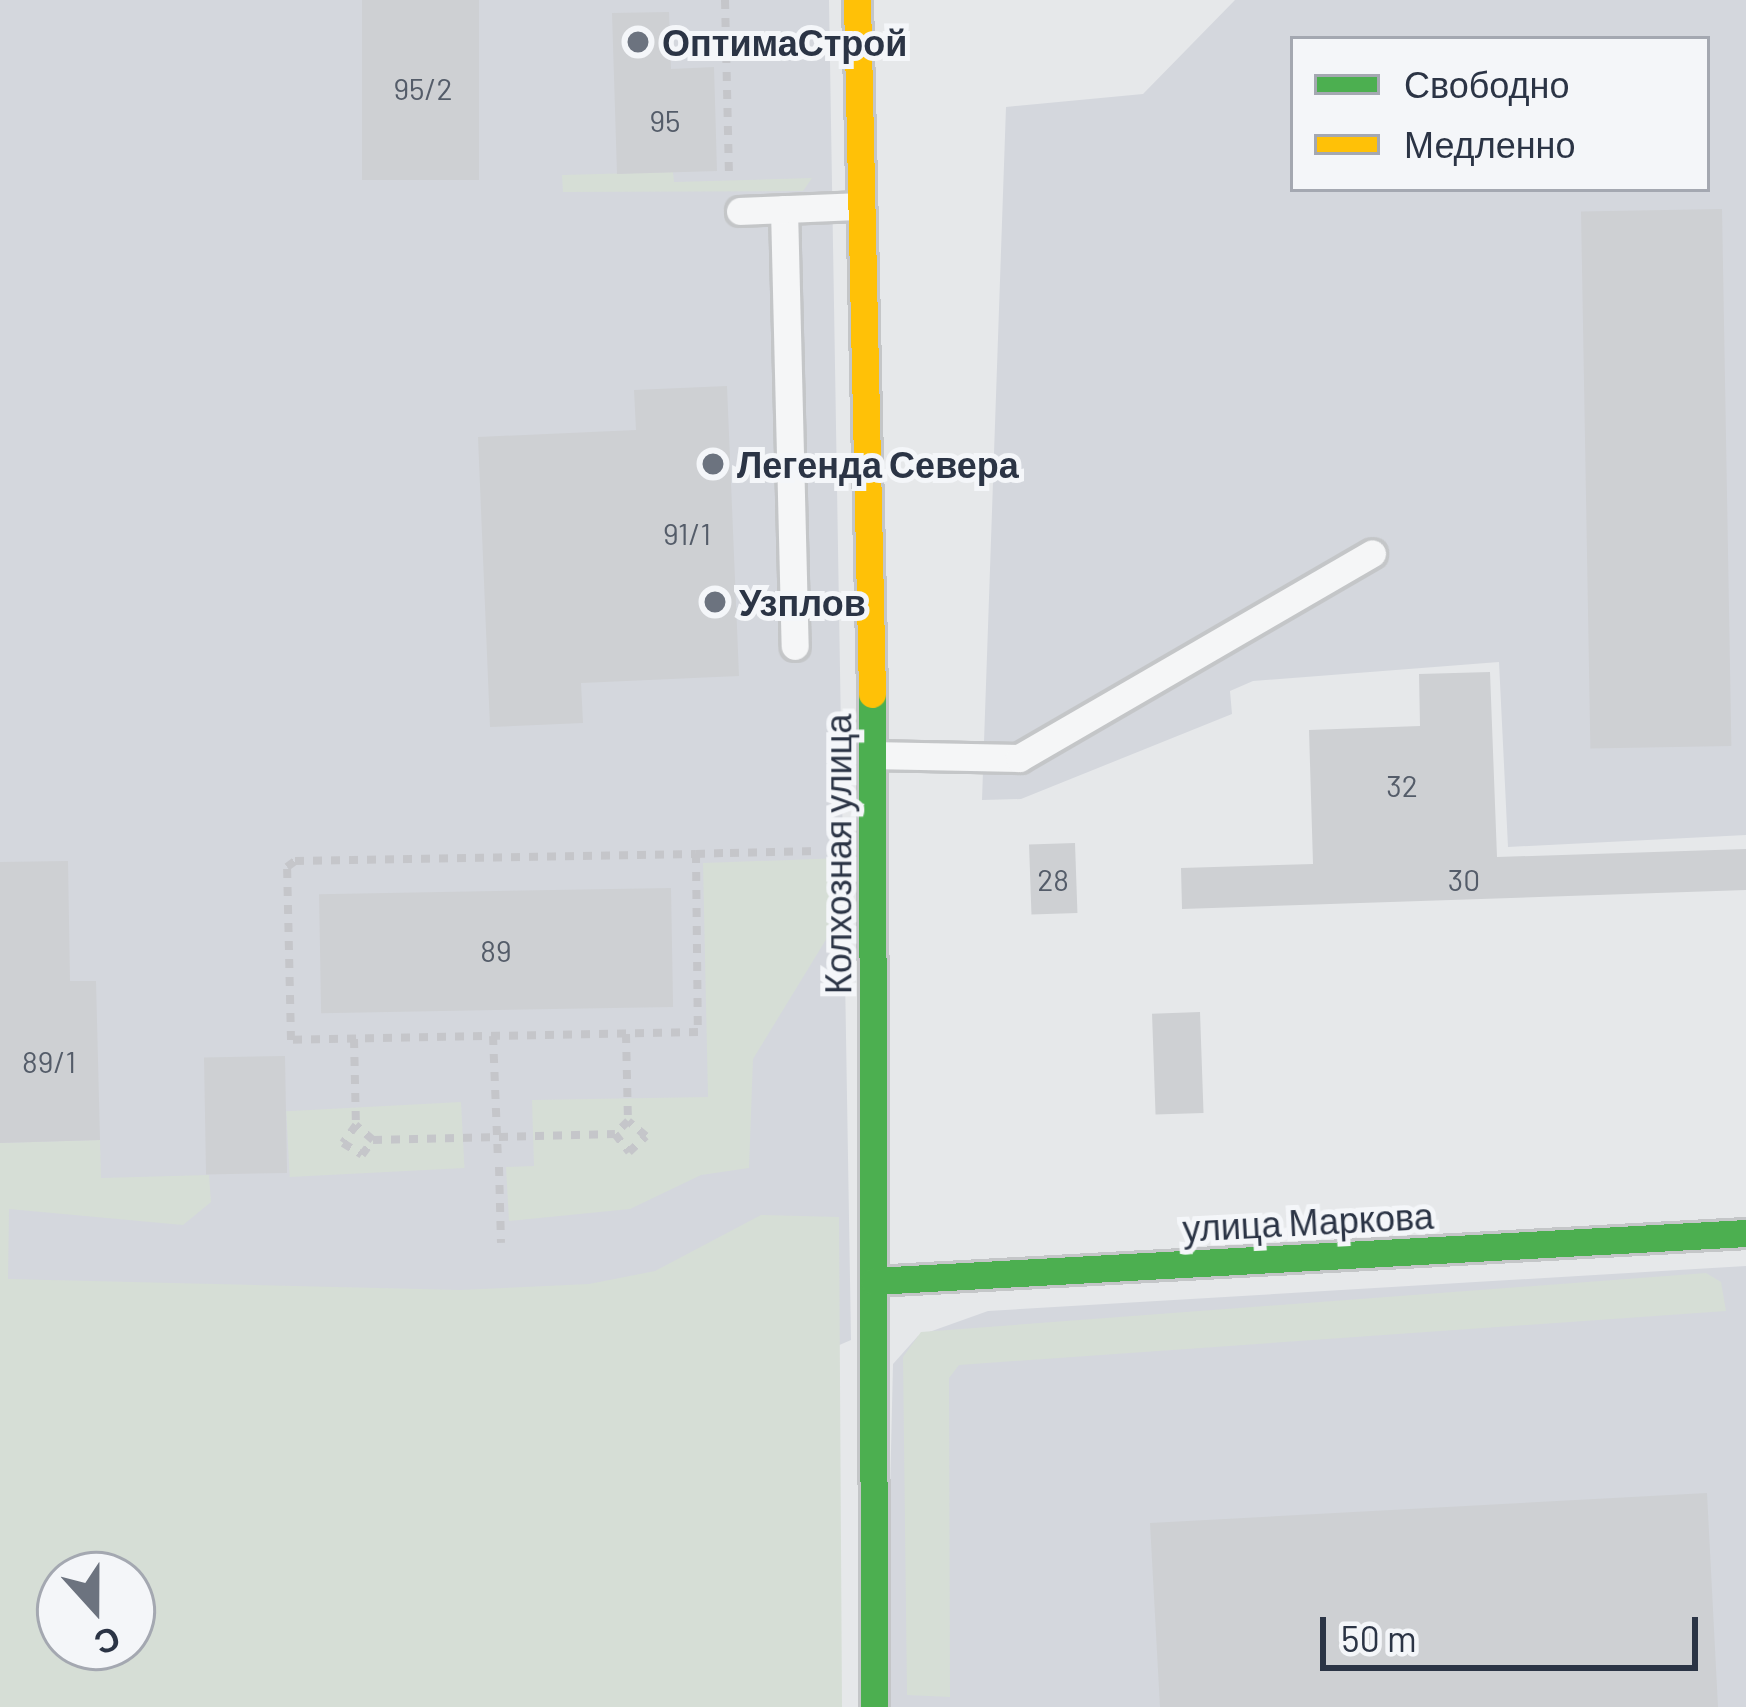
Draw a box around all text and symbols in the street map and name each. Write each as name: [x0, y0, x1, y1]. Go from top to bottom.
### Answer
place label: ОптимаСтрой: [662, 20, 907, 64]
marker: ОптимаСтрой: [625, 29, 651, 55]
legend: [1290, 36, 1710, 192]
text: Свободно: [1404, 62, 1570, 105]
house number: 95/2: [393, 70, 453, 106]
house number: 95: [649, 102, 681, 138]
text: Медленно: [1404, 122, 1575, 165]
place label: Легенда Севера: [737, 442, 1019, 486]
marker: Легенда Севера: [700, 451, 726, 477]
house number: 91/1: [663, 515, 711, 551]
place label: Узплов: [739, 580, 866, 624]
marker: Узплов: [702, 589, 728, 615]
street label: Колхозная улица: [815, 714, 859, 994]
house number: 32: [1386, 767, 1418, 803]
house number: 28: [1037, 861, 1069, 897]
house number: 30: [1448, 861, 1480, 897]
house number: 89: [480, 932, 512, 968]
house number: 89/1: [22, 1043, 76, 1079]
street label: улица Маркова: [1181, 1193, 1435, 1249]
north arrow: [36, 1551, 156, 1671]
scale bar: [1326, 1593, 1704, 1667]
text: 50 m: [1341, 1616, 1417, 1659]
text: С: [90, 1619, 126, 1665]

